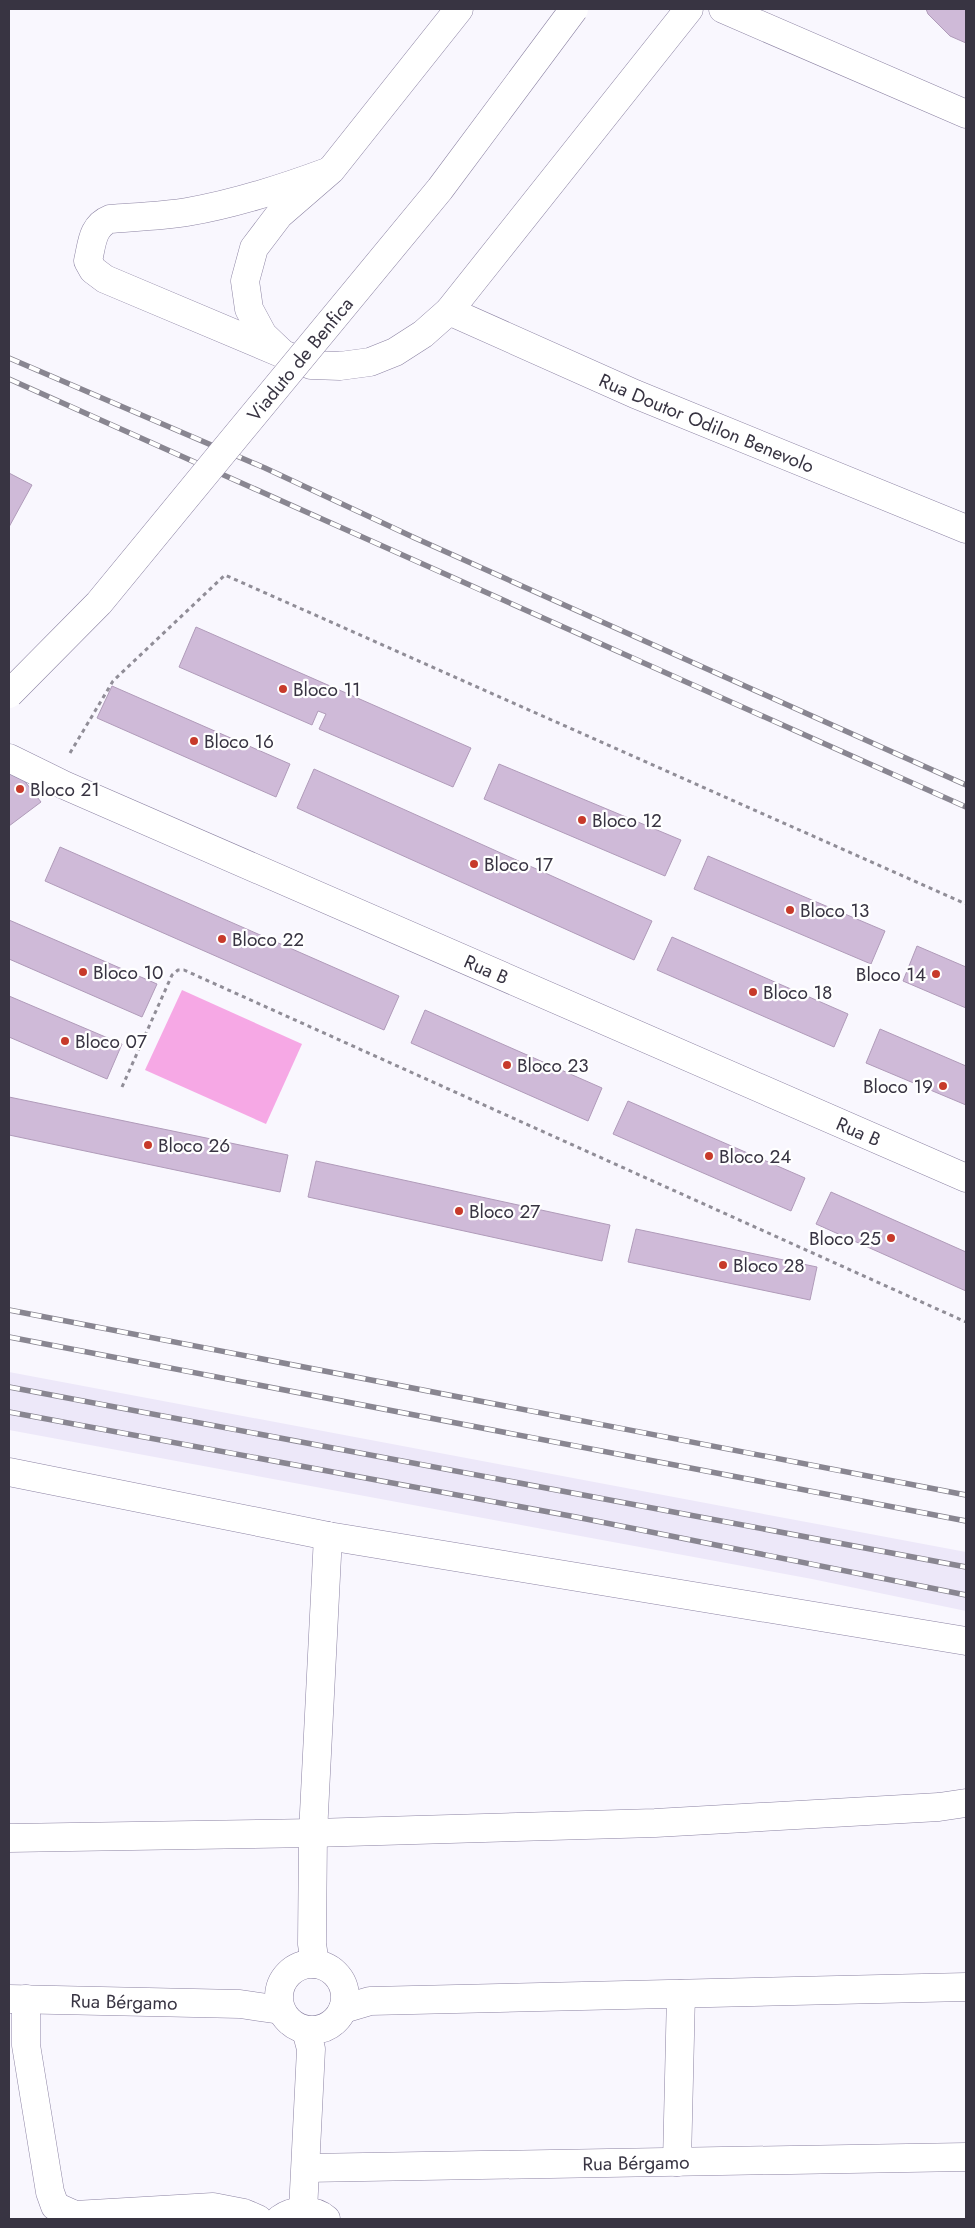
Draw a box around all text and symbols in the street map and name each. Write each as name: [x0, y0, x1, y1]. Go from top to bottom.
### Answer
street label: Viaduto de Benfica: [241, 292, 359, 427]
street label: Rua Doutor Odilon Benevolo: [595, 367, 818, 480]
place label: Bloco 11: [293, 676, 361, 703]
marker: Bloco 11: [277, 683, 289, 695]
place label: Bloco 16: [204, 728, 274, 755]
marker: Bloco 16: [188, 735, 200, 747]
place label: Bloco 21: [30, 776, 100, 803]
marker: Bloco 21: [14, 783, 26, 795]
place label: Bloco 12: [592, 807, 662, 834]
marker: Bloco 12: [576, 814, 588, 826]
place label: Bloco 17: [484, 851, 553, 878]
marker: Bloco 17: [468, 858, 480, 870]
place label: Bloco 13: [800, 897, 869, 924]
marker: Bloco 13: [784, 904, 796, 916]
place label: Bloco 22: [232, 926, 304, 953]
marker: Bloco 22: [216, 933, 228, 945]
street label: Rua B: [460, 948, 513, 991]
place label: Bloco 10: [93, 959, 163, 986]
place label: Bloco 14: [856, 961, 926, 988]
marker: Bloco 10: [77, 966, 89, 978]
marker: Bloco 14: [930, 968, 942, 980]
place label: Bloco 18: [763, 979, 832, 1006]
marker: Bloco 18: [747, 986, 759, 998]
place label: Bloco 07: [75, 1028, 147, 1055]
marker: Bloco 07: [59, 1035, 71, 1047]
place label: Bloco 23: [517, 1052, 589, 1079]
marker: Bloco 23: [501, 1059, 513, 1071]
place label: Bloco 19: [863, 1073, 933, 1100]
marker: Bloco 19: [937, 1080, 949, 1092]
street label: Rua B: [832, 1110, 885, 1153]
place label: Bloco 26: [158, 1132, 230, 1159]
marker: Bloco 26: [142, 1139, 154, 1151]
place label: Bloco 24: [719, 1143, 791, 1170]
marker: Bloco 24: [703, 1150, 715, 1162]
place label: Bloco 27: [469, 1198, 540, 1225]
marker: Bloco 27: [453, 1205, 465, 1217]
place label: Bloco 25: [809, 1225, 881, 1252]
marker: Bloco 25: [885, 1232, 897, 1244]
place label: Bloco 28: [733, 1252, 805, 1279]
marker: Bloco 28: [717, 1259, 729, 1271]
street label: Rua Bérgamo: [70, 1987, 178, 2017]
street label: Rua Bérgamo: [582, 2149, 690, 2177]

